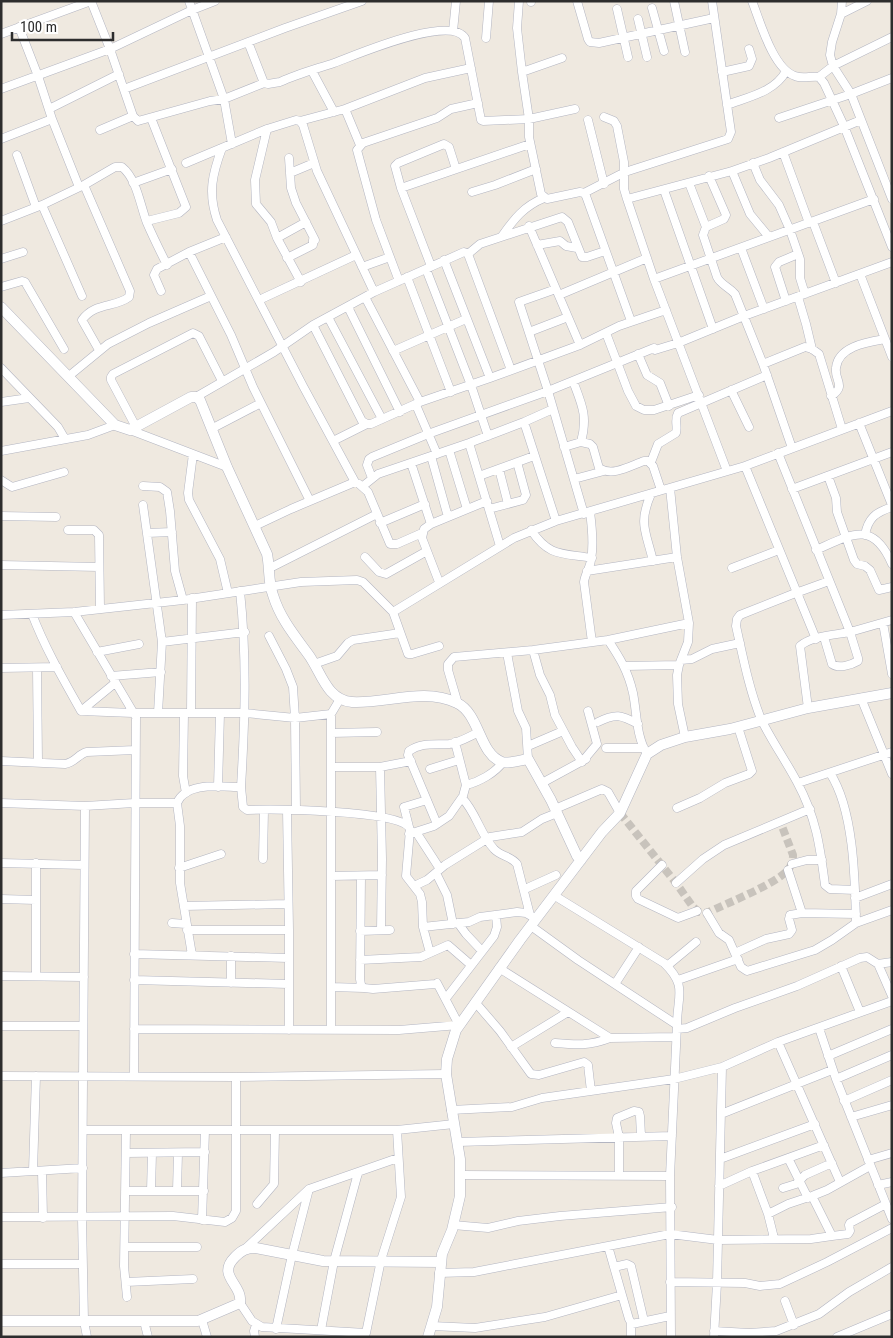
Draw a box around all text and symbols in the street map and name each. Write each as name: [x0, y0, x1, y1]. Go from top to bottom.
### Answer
scale bar: [12, 10, 114, 42]
text: 100 m: [20, 18, 57, 36]

